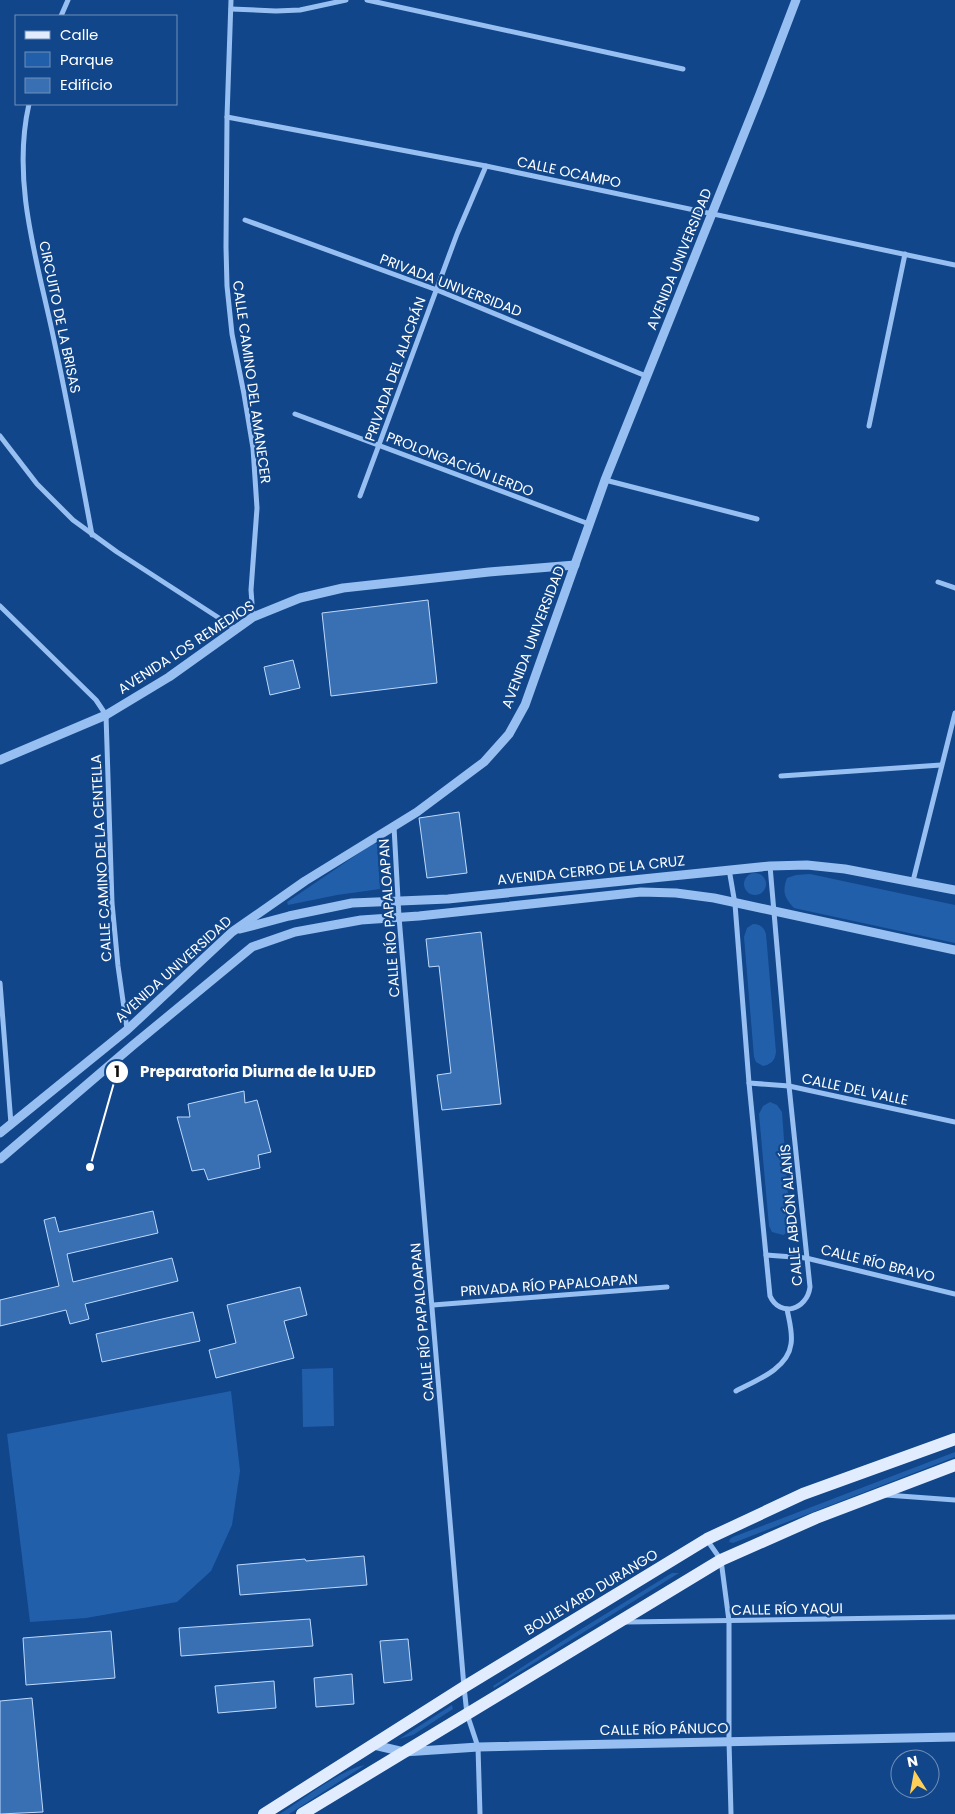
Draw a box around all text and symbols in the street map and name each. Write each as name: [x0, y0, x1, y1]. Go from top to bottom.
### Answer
legend: [15, 15, 178, 105]
text: Calle: [60, 24, 98, 45]
text: Parque: [60, 49, 113, 70]
text: Edificio: [60, 74, 113, 95]
street label: CALLE OCAMPO: [515, 151, 623, 193]
street label: AVENIDA UNIVERSIDAD: [641, 185, 717, 333]
street label: CIRCUITO DE LA BRISAS: [34, 239, 86, 395]
street label: PRIVADA UNIVERSIDAD: [377, 249, 525, 321]
street label: CALLE CAMINO DEL AMANECER: [228, 279, 276, 485]
street label: PRIVADA DEL ALACRÁN: [360, 294, 430, 444]
street label: PROLONGACIÓN LERDO: [383, 427, 537, 501]
street label: AVENIDA UNIVERSIDAD: [497, 563, 569, 711]
street label: AVENIDA LOS REMEDIOS: [114, 595, 258, 699]
street label: CALLE CAMINO DE LA CENTELLA: [86, 754, 116, 962]
street label: CALLE RÍO PAPALOAPAN: [373, 838, 405, 998]
street label: AVENIDA CERRO DE LA CRUZ: [496, 850, 686, 890]
street label: AVENIDA UNIVERSIDAD: [110, 911, 236, 1027]
callout: Preparatoria Diurna de la UJED: [105, 1057, 386, 1087]
text: 1: [114, 1061, 120, 1082]
text: Preparatoria Diurna de la UJED: [140, 1061, 376, 1082]
street label: CALLE DEL VALLE: [800, 1068, 910, 1110]
street label: CALLE ABDÓN ALANÍS: [775, 1143, 807, 1287]
street label: CALLE RÍO BRAVO: [819, 1239, 937, 1287]
street label: CALLE RÍO PAPALOAPAN: [405, 1242, 439, 1402]
street label: PRIVADA RÍO PAPALOAPAN: [460, 1269, 638, 1301]
street label: BOULEVARD DURANGO: [521, 1544, 661, 1640]
street label: CALLE RÍO YAQUI: [731, 1598, 843, 1620]
street label: CALLE RÍO PÁNUCO: [600, 1718, 728, 1740]
north arrow: [890, 1749, 940, 1799]
text: N: [905, 1750, 920, 1772]

